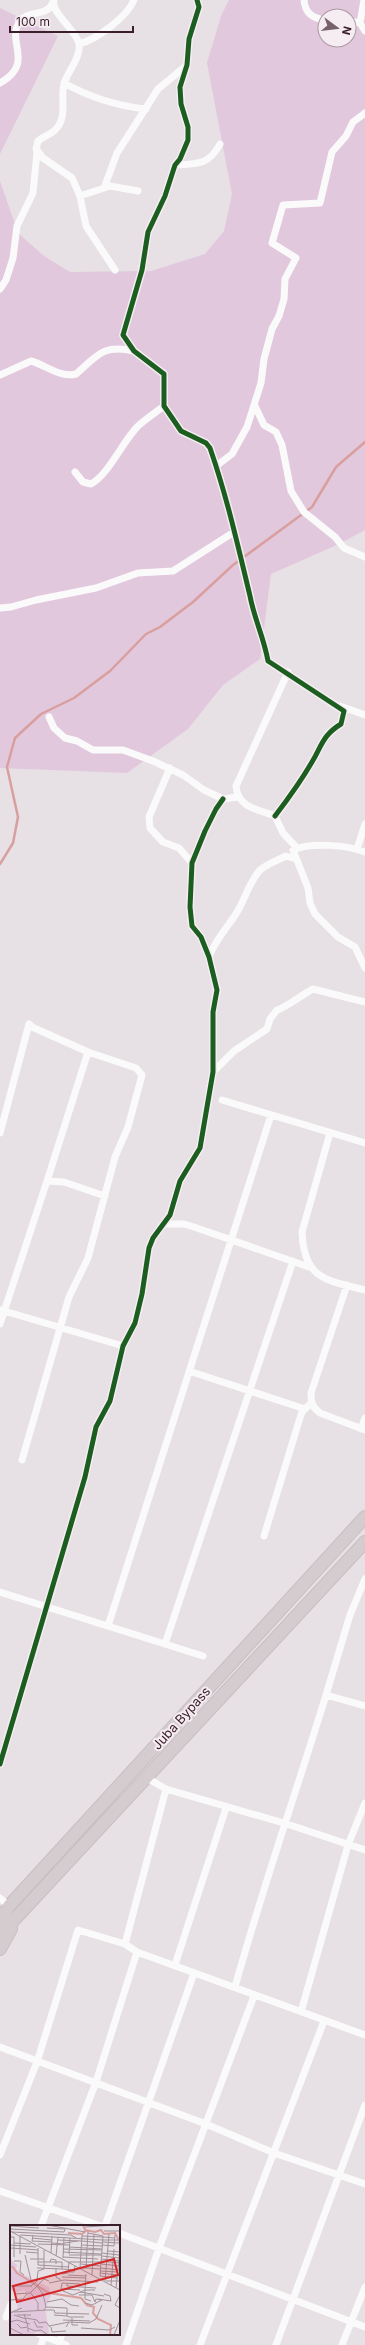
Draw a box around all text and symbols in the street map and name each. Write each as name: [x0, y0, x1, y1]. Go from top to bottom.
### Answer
scale bar: [10, 8, 133, 34]
north arrow: [317, 8, 357, 48]
text: 100 m: [16, 14, 50, 29]
text: N: [339, 25, 355, 36]
street label: Juba Bypass: [149, 1683, 213, 1753]
inset map: [10, 2225, 120, 2335]

